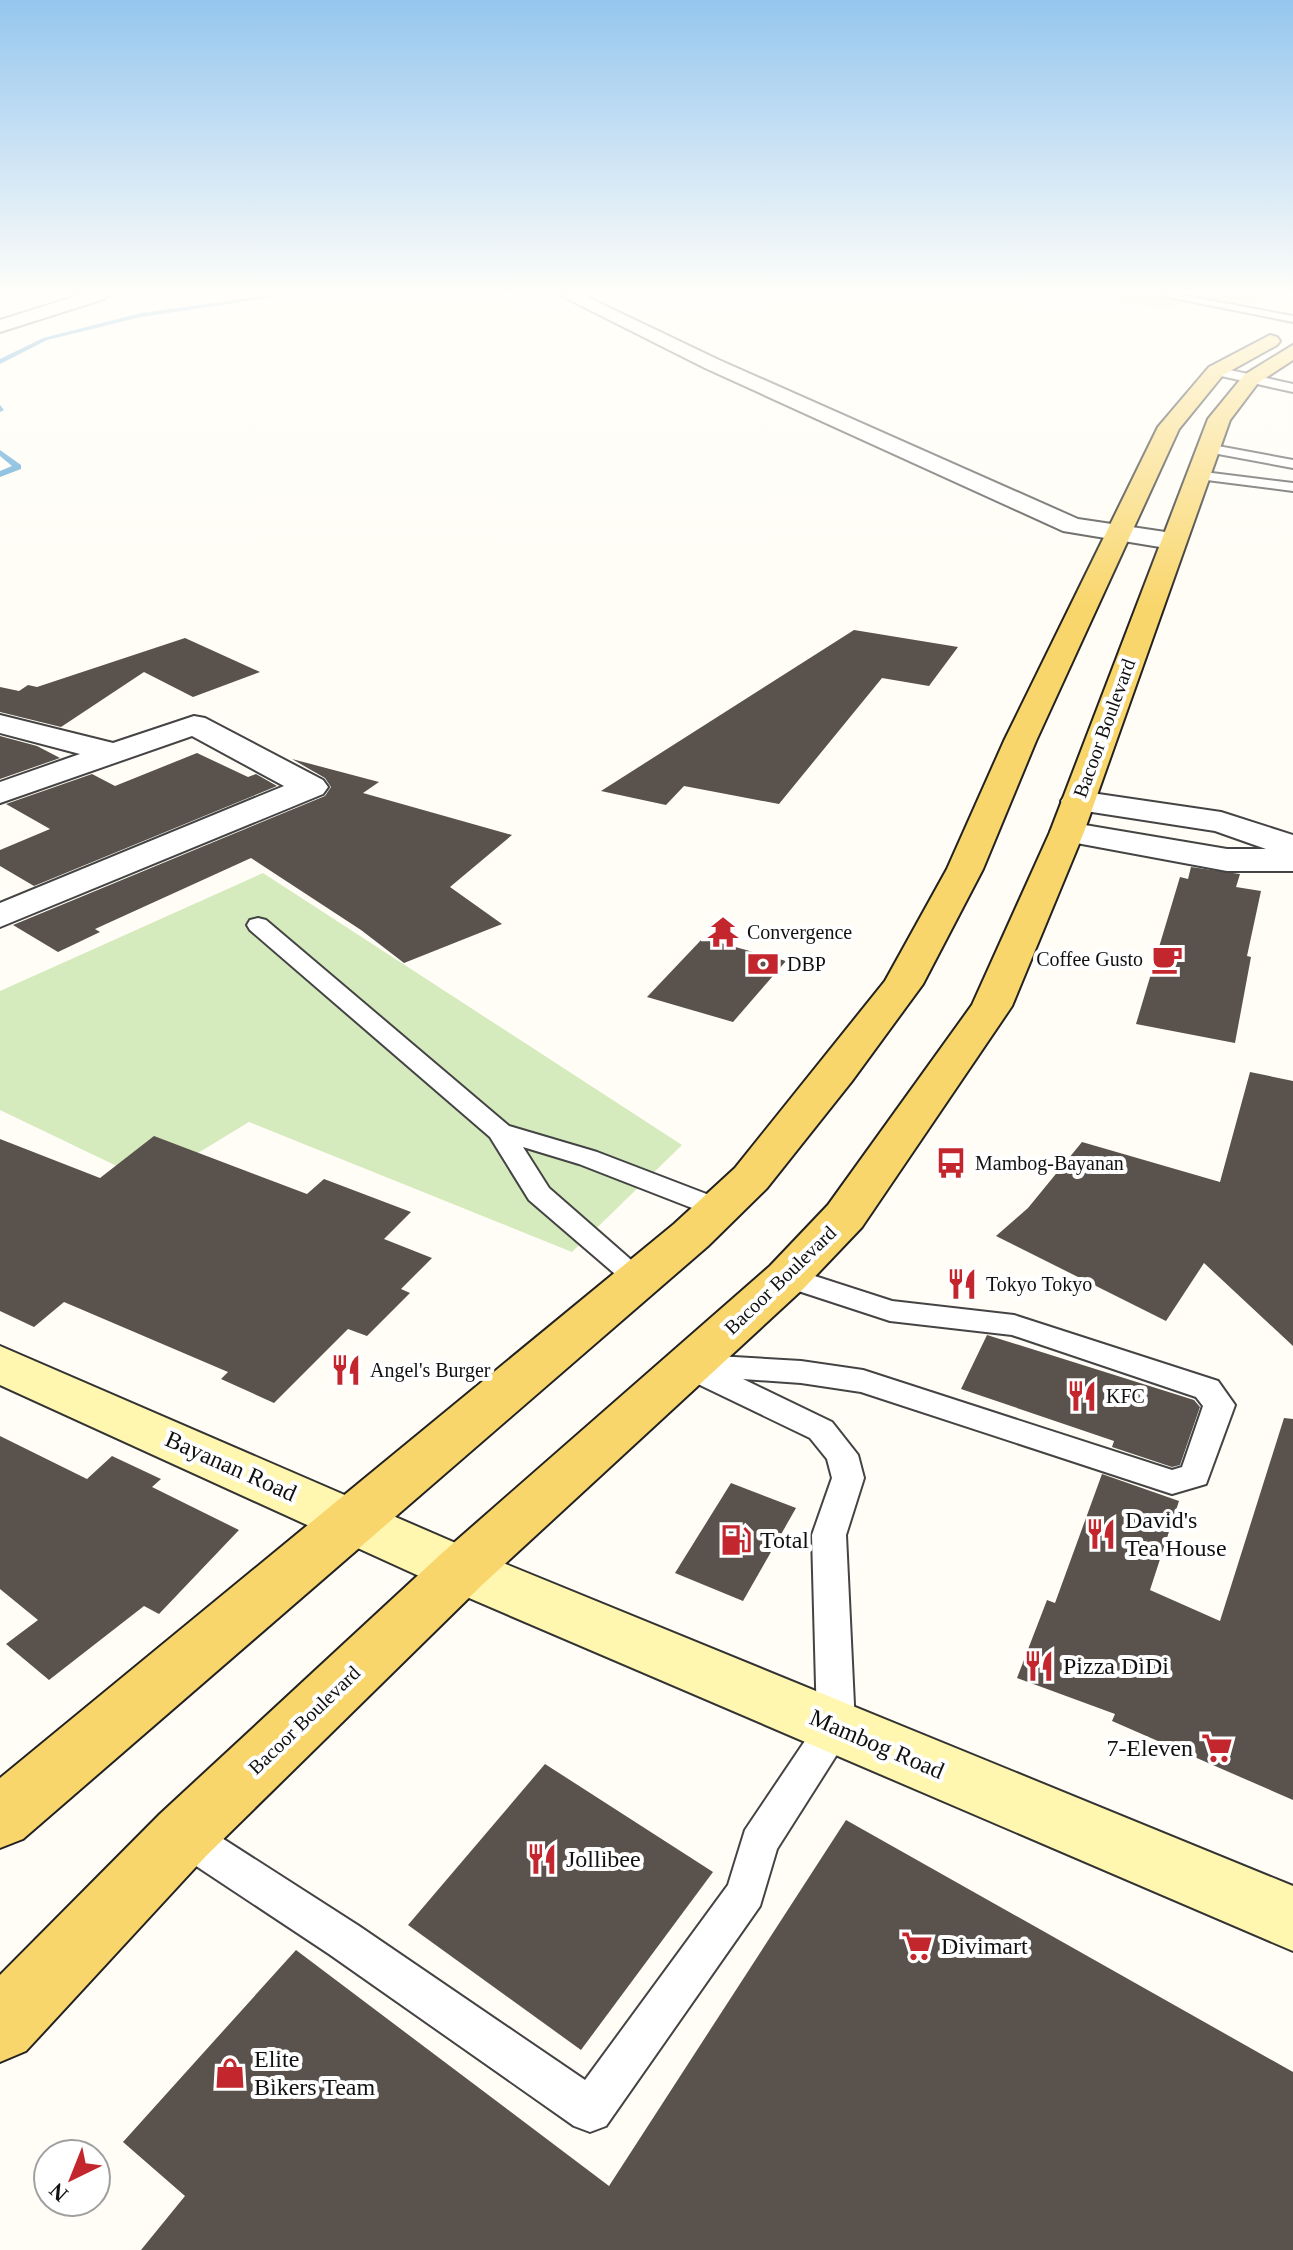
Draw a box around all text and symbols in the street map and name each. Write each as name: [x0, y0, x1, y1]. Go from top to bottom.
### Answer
street label: Bacoor Boulevard: [1069, 656, 1139, 800]
temple icon: Convergence: [706, 915, 740, 949]
place label: Convergence: [747, 921, 852, 944]
cafe icon: Coffee Gusto: [1150, 942, 1184, 976]
bank icon: DBP: [746, 947, 780, 981]
place label: Coffee Gusto: [1036, 948, 1143, 970]
place label: DBP: [787, 953, 826, 975]
bus stop icon: Mambog-Bayanan: [934, 1146, 968, 1180]
place label: Mambog-Bayanan: [975, 1152, 1124, 1175]
street label: Bacoor Boulevard: [720, 1221, 840, 1339]
restaurant icon: Tokyo Tokyo: [945, 1267, 979, 1301]
place label: Tokyo Tokyo: [986, 1273, 1092, 1296]
restaurant icon: Angel's Burger: [329, 1353, 363, 1387]
place label: Angel's Burger: [370, 1359, 491, 1382]
restaurant icon: KFC: [1065, 1379, 1099, 1413]
place label: KFC: [1106, 1385, 1145, 1407]
street label: Bayanan Road: [161, 1426, 301, 1506]
place label: David's Tea House: [1125, 1507, 1227, 1561]
restaurant icon: David's Tea House: [1084, 1517, 1118, 1551]
fuel station icon: Total: [719, 1523, 753, 1557]
place label: Total: [760, 1527, 809, 1553]
restaurant icon: Pizza DiDi: [1022, 1649, 1056, 1683]
place label: Pizza DiDi: [1063, 1653, 1169, 1679]
street label: Bacoor Boulevard: [244, 1661, 364, 1779]
street label: Mambog Road: [806, 1704, 948, 1784]
supermarket icon: 7-Eleven: [1200, 1731, 1234, 1765]
place label: 7-Eleven: [1106, 1735, 1193, 1761]
restaurant icon: Jollibee: [525, 1842, 559, 1876]
place label: Jollibee: [566, 1846, 641, 1872]
supermarket icon: Divimart: [900, 1929, 934, 1963]
place label: Divimart: [941, 1933, 1028, 1959]
place label: Elite Bikers Team: [254, 2046, 376, 2100]
shop icon: Elite Bikers Team: [213, 2056, 247, 2090]
north arrow: [32, 2138, 112, 2218]
text: N: [44, 2178, 73, 2207]

